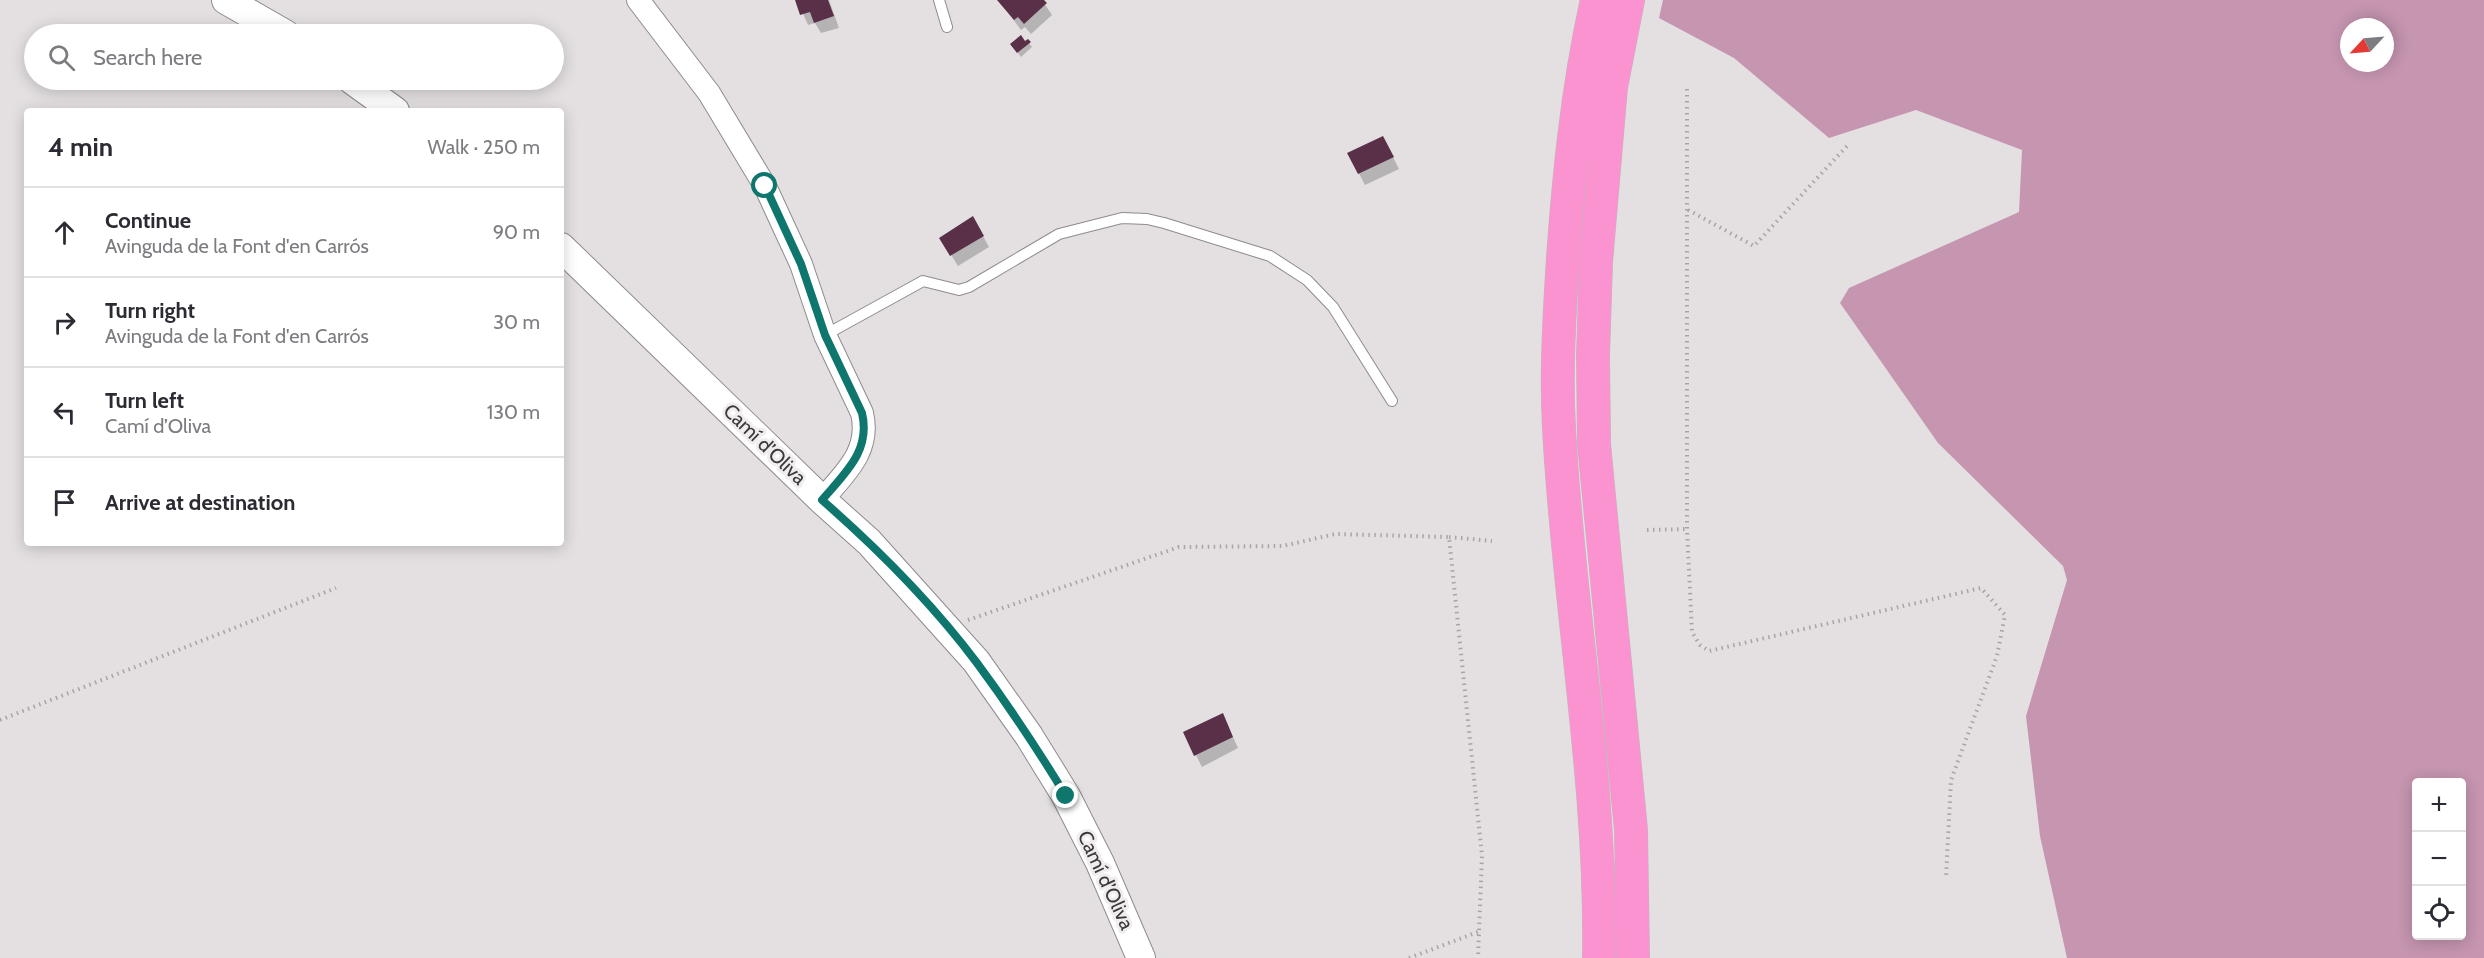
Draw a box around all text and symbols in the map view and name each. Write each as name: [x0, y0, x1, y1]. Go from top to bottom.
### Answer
north arrow: [2340, 18, 2394, 72]
search box: [24, 24, 564, 90]
icon: search: [45, 41, 78, 74]
text: Search here: [93, 44, 202, 71]
text: 4 min: [48, 131, 113, 163]
text: Walk · 250 m: [428, 135, 540, 159]
route start: [751, 172, 777, 198]
text: Continue: [105, 207, 191, 234]
icon: ahead: [48, 216, 81, 249]
text: 90 m: [493, 220, 540, 244]
text: Avinguda de la Font d'en Carrós: [105, 234, 369, 258]
text: Turn right: [105, 297, 195, 324]
icon: right: [48, 306, 81, 339]
text: 30 m: [493, 310, 540, 334]
text: Avinguda de la Font d'en Carrós: [105, 324, 369, 348]
text: Turn left: [105, 387, 184, 414]
icon: left: [48, 396, 81, 429]
street label: Camí d’Oliva: [718, 398, 812, 490]
text: 130 m: [487, 400, 540, 424]
text: Camí d’Oliva: [105, 414, 211, 438]
icon: arrive: [48, 486, 81, 519]
text: Arrive at destination: [105, 489, 295, 516]
map controls: [2412, 778, 2466, 940]
button: +: [2412, 778, 2466, 832]
route end: [1052, 782, 1078, 808]
street label: Camí d’Oliva: [1073, 827, 1139, 934]
button: −: [2412, 832, 2466, 886]
button: locate: [2412, 886, 2466, 940]

